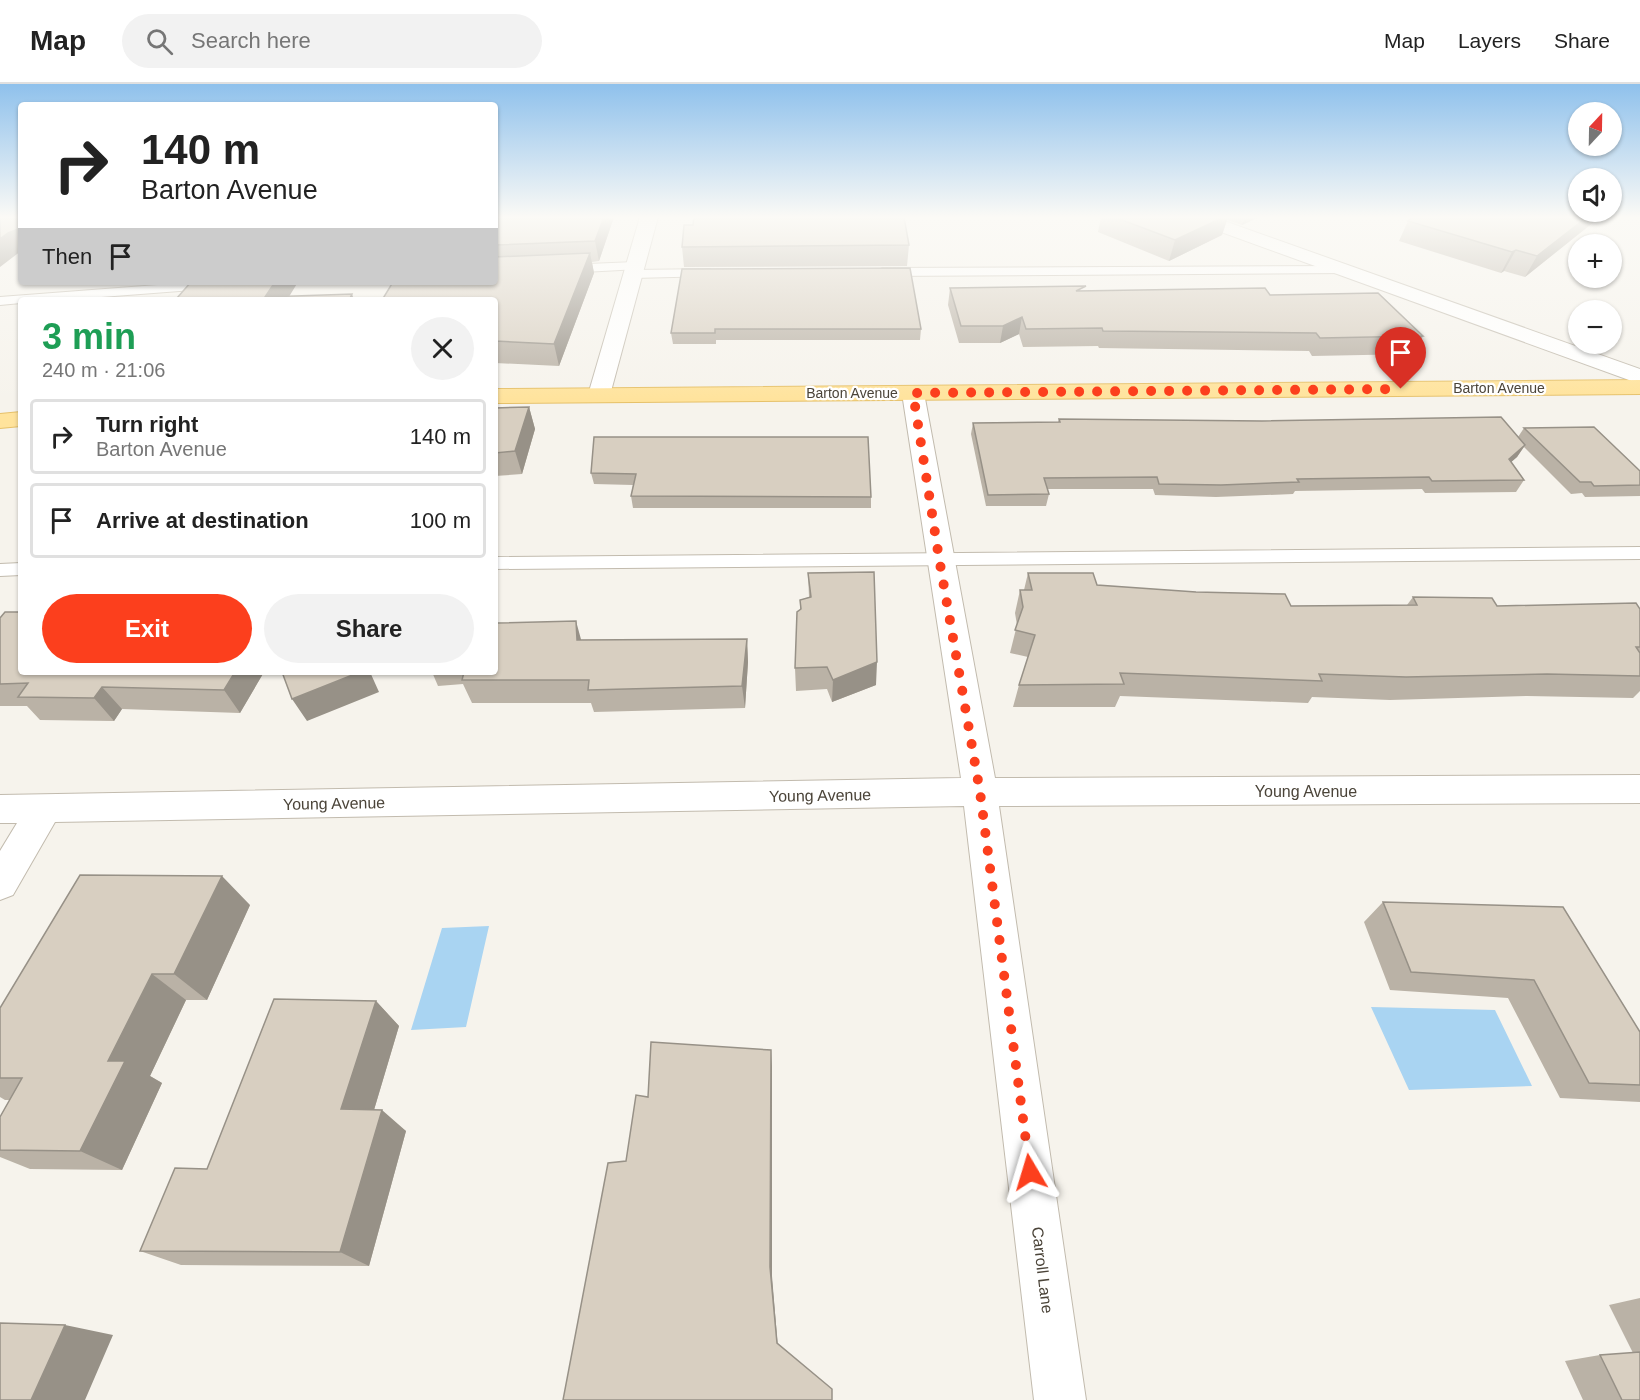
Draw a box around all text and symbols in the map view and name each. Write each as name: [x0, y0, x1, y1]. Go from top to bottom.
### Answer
search box: [122, 14, 542, 68]
text: Map: [30, 25, 86, 56]
icon: search: [143, 25, 176, 58]
text: Search here: [191, 28, 311, 53]
text: Map: [1384, 29, 1425, 52]
text: Layers: [1458, 29, 1521, 52]
text: Share: [1554, 29, 1610, 52]
north arrow: [1568, 102, 1622, 156]
map controls: [1568, 102, 1622, 354]
icon: right: [42, 126, 120, 204]
text: 140 m: [141, 126, 260, 173]
button: sound: [1568, 168, 1622, 222]
text: Barton Avenue: [141, 175, 318, 205]
button: +: [1568, 234, 1622, 288]
icon: arrive: [104, 240, 137, 273]
text: Then: [42, 244, 92, 269]
button: −: [1568, 300, 1622, 354]
text: 3 min: [42, 316, 136, 357]
button: close: [411, 317, 474, 380]
pin: [1375, 327, 1426, 389]
icon: arrive: [1384, 336, 1417, 369]
text: 240 m · 21:06: [42, 359, 165, 381]
street label: Barton Avenue: [1453, 380, 1545, 396]
street label: Barton Avenue: [806, 385, 898, 401]
text: Turn right: [96, 412, 198, 437]
icon: right: [45, 420, 78, 453]
text: 140 m: [410, 424, 471, 449]
text: Barton Avenue: [96, 438, 227, 460]
icon: arrive: [45, 504, 78, 537]
text: Arrive at destination: [96, 508, 309, 533]
text: 100 m: [410, 508, 471, 533]
button: Exit: [42, 594, 252, 663]
button: Share: [264, 594, 474, 663]
street label: Young Avenue: [1255, 783, 1357, 800]
street label: Young Avenue: [769, 786, 871, 805]
street label: Young Avenue: [283, 794, 385, 813]
position arrow: [998, 1140, 1062, 1204]
street label: Carroll Lane: [1029, 1226, 1056, 1314]

